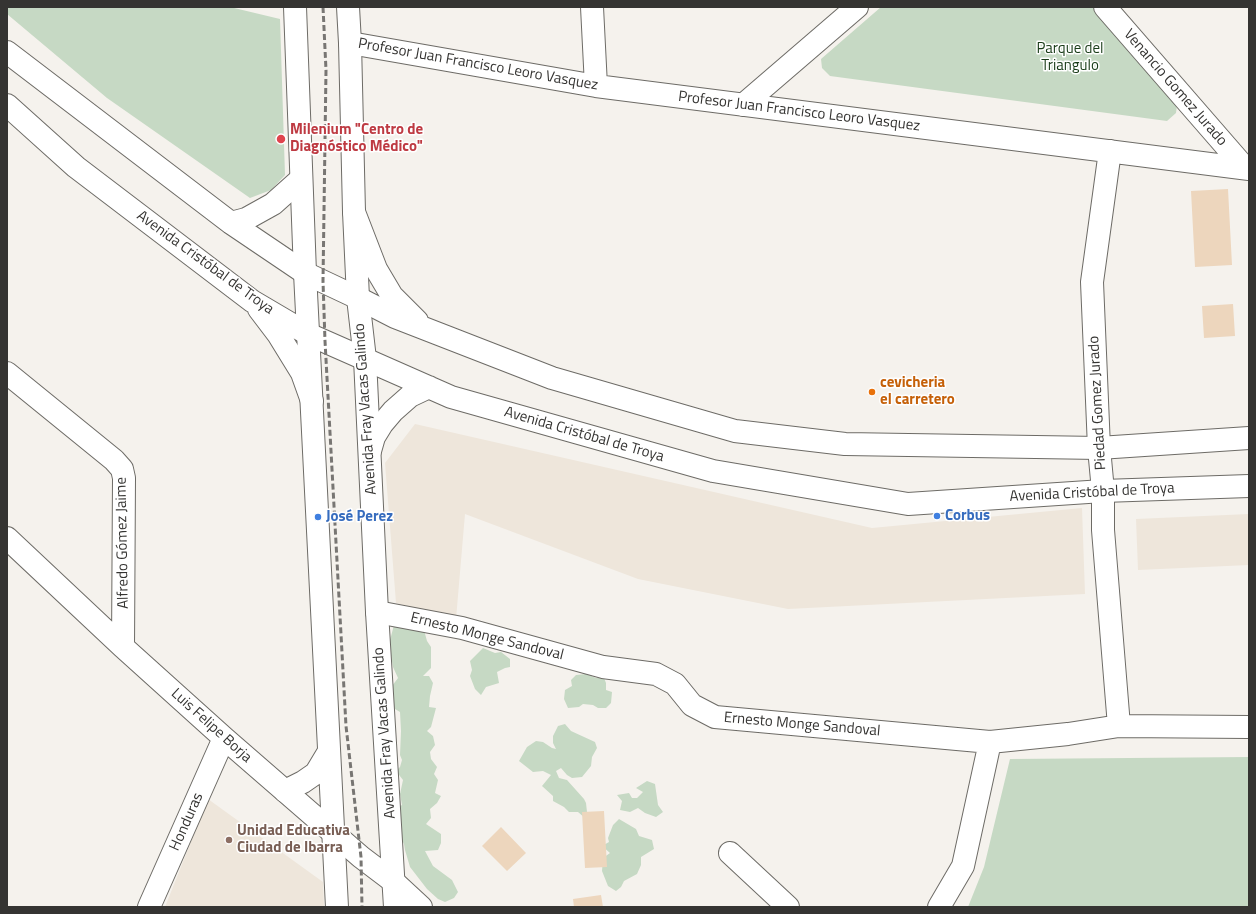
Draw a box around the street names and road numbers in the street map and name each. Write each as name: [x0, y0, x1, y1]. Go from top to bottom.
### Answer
street label: Venancio Gomez Jurado: [1119, 26, 1231, 150]
street label: Profesor Juan Francisco Leoro Vasquez: [357, 35, 599, 95]
street label: Profesor Juan Francisco Leoro Vasquez: [677, 88, 921, 136]
street label: Avenida Cristóbal de Troya: [133, 207, 277, 319]
street label: Avenida Fray Vacas Galindo: [351, 323, 381, 495]
street label: Piedad Gomez Jurado: [1085, 335, 1111, 471]
street label: Avenida Cristóbal de Troya: [502, 404, 666, 466]
street label: Alfredo Gómez Jaime: [113, 477, 133, 609]
street label: Avenida Cristóbal de Troya: [1009, 480, 1175, 506]
street label: Ernesto Monge Sandoval: [409, 609, 565, 665]
street label: Avenida Fray Vacas Galindo: [370, 647, 400, 819]
street label: Luis Felipe Borja: [167, 685, 255, 767]
street label: Ernesto Monge Sandoval: [723, 709, 881, 741]
street label: Honduras: [166, 790, 208, 854]

